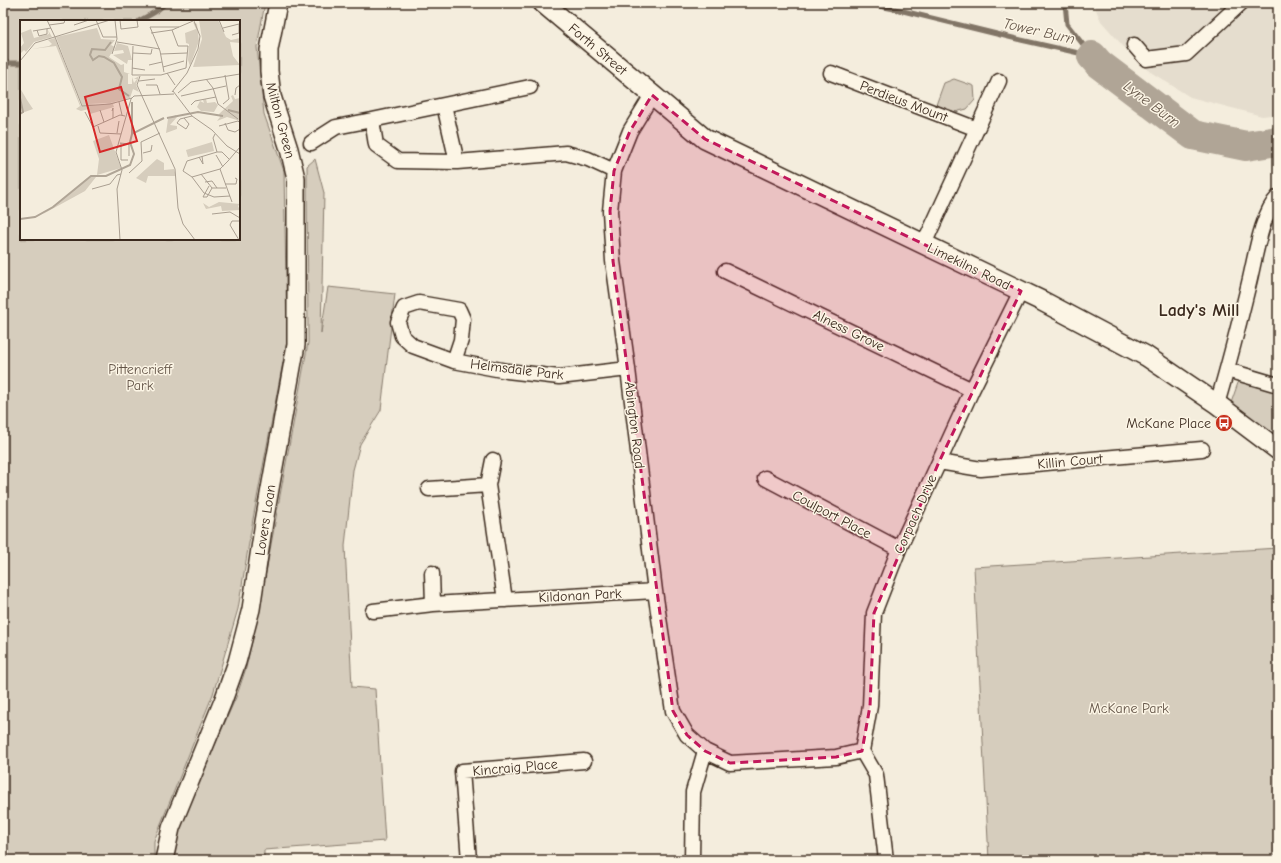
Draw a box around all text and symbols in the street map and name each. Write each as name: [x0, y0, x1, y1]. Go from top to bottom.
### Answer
water label: Tower Burn: [1001, 14, 1077, 48]
inset map: [20, 20, 240, 240]
street label: Forth Street: [565, 20, 631, 80]
street label: Perdieus Mount: [857, 77, 951, 126]
water label: Lyne Burn: [1120, 77, 1184, 131]
street label: Milton Green: [262, 80, 299, 160]
street label: Limekilns Road: [924, 239, 1013, 294]
district label: Lady's Mill: [1158, 300, 1240, 321]
street label: Alness Grove: [810, 306, 887, 355]
street label: Helmsdale Park: [469, 355, 565, 384]
park label: Pittencrieff Park: [108, 361, 173, 394]
street label: Abington Road: [621, 381, 648, 470]
bus stop icon: McKane Place: [1214, 413, 1234, 433]
place label: McKane Place: [1126, 415, 1211, 432]
street label: Killin Court: [1037, 450, 1104, 473]
street label: Corpach Drive: [890, 472, 941, 557]
street label: Lovers Loan: [251, 483, 280, 557]
street label: Coulport Place: [789, 486, 874, 542]
street label: Kildonan Park: [538, 585, 622, 606]
park label: McKane Park: [1089, 700, 1169, 717]
street label: Kincraig Place: [472, 755, 558, 780]

